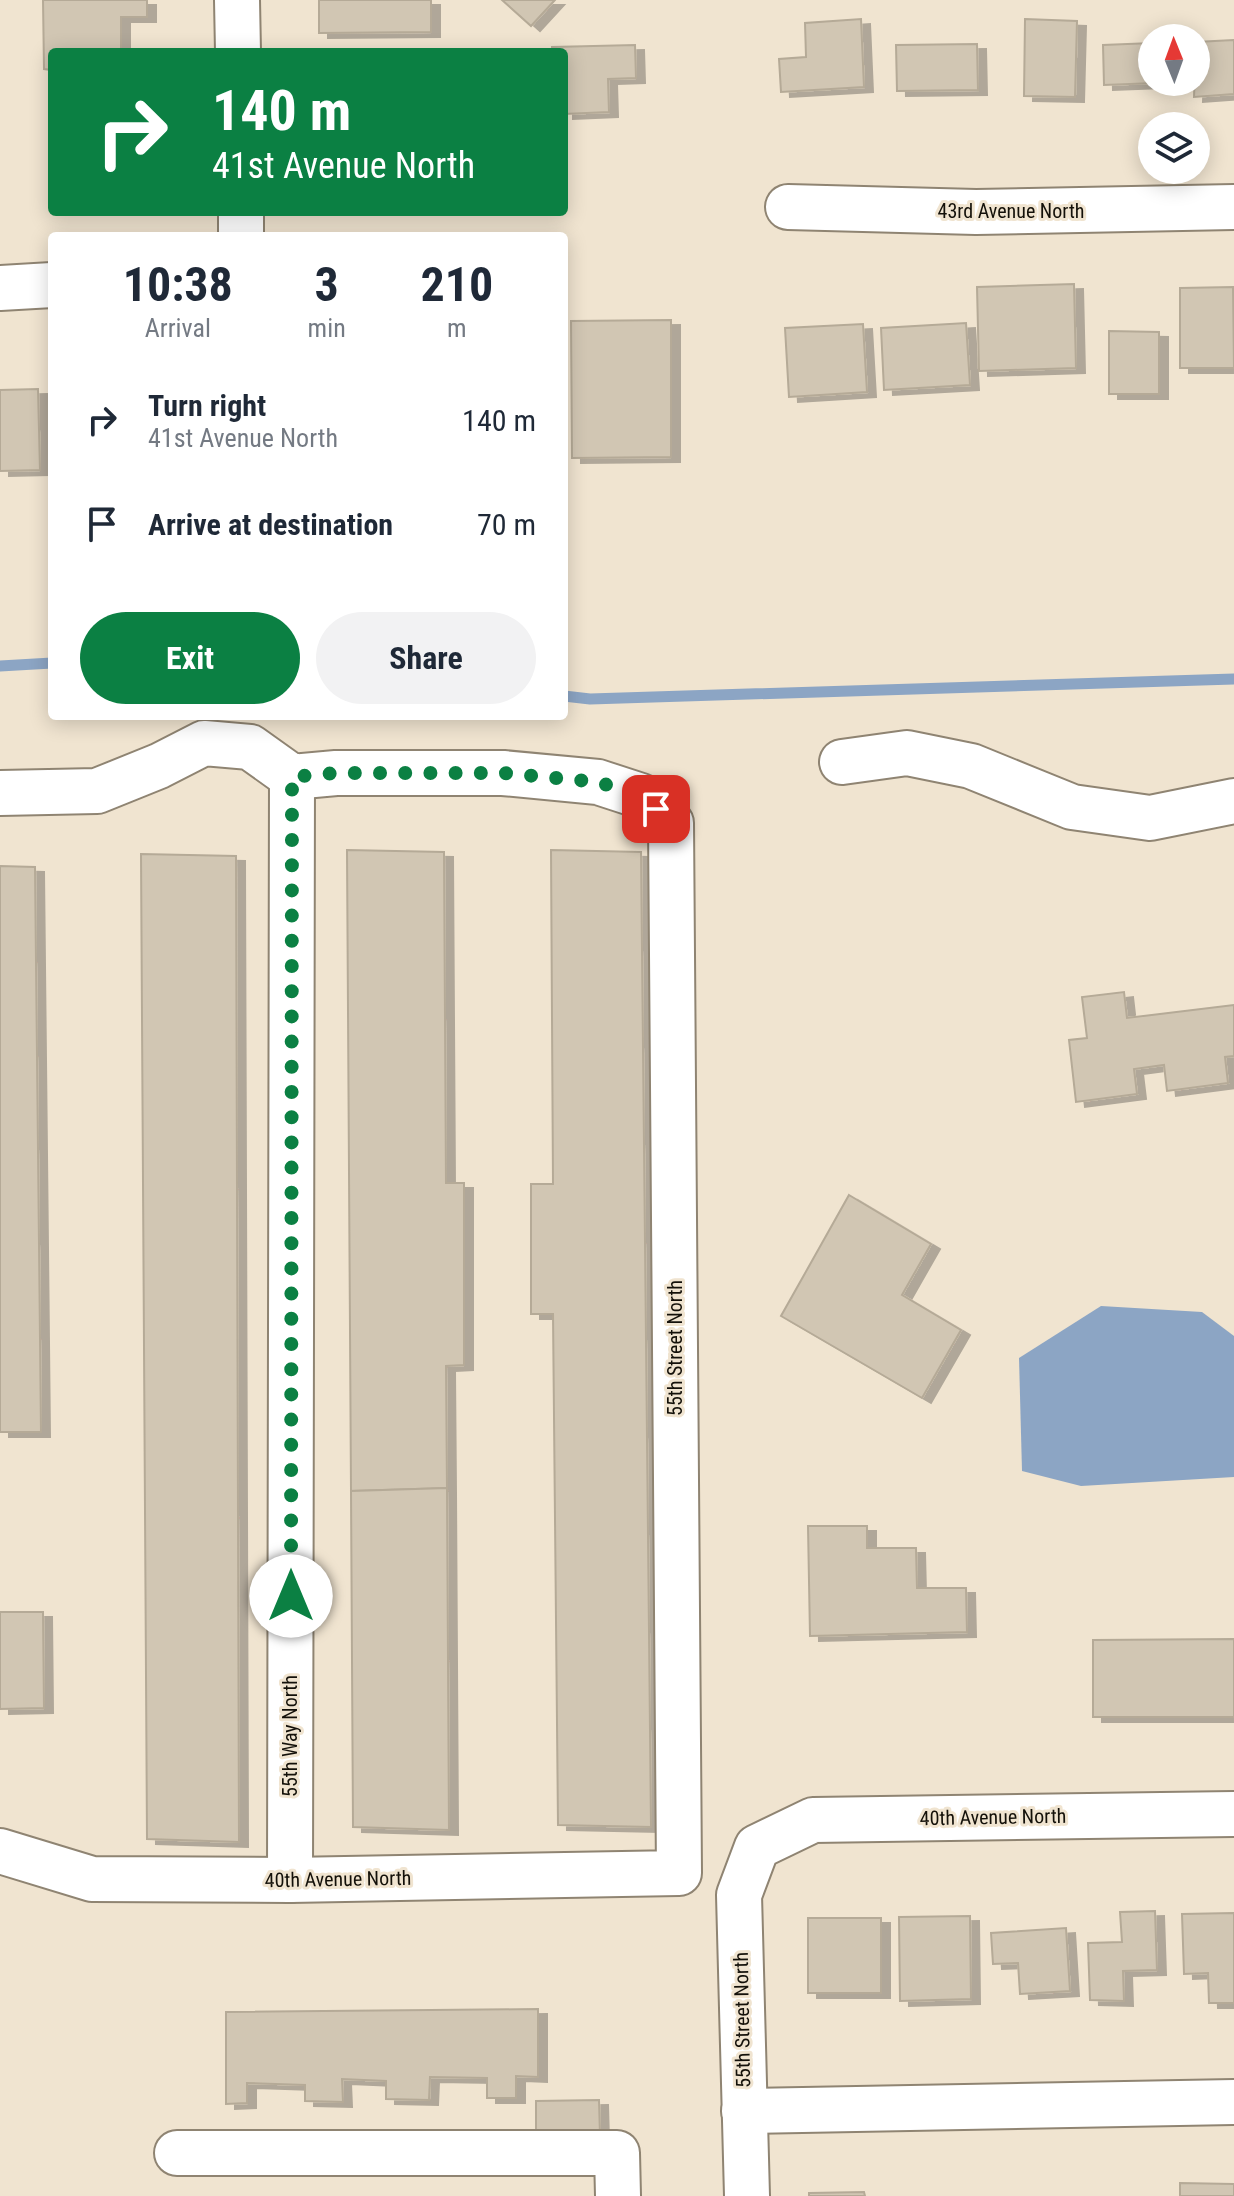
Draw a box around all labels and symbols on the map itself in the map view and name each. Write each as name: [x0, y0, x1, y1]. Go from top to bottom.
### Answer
north arrow: [1138, 24, 1210, 96]
street label: 43rd Avenue North: [938, 199, 1084, 223]
pin: [622, 775, 690, 843]
street label: 55th Street North: [663, 1280, 687, 1416]
position arrow: [249, 1554, 333, 1638]
street label: 55th Way North: [278, 1675, 302, 1797]
street label: 40th Avenue North: [919, 1804, 1067, 1830]
street label: 40th Avenue North: [264, 1866, 412, 1892]
street label: 55th Street North: [729, 1952, 755, 2088]

